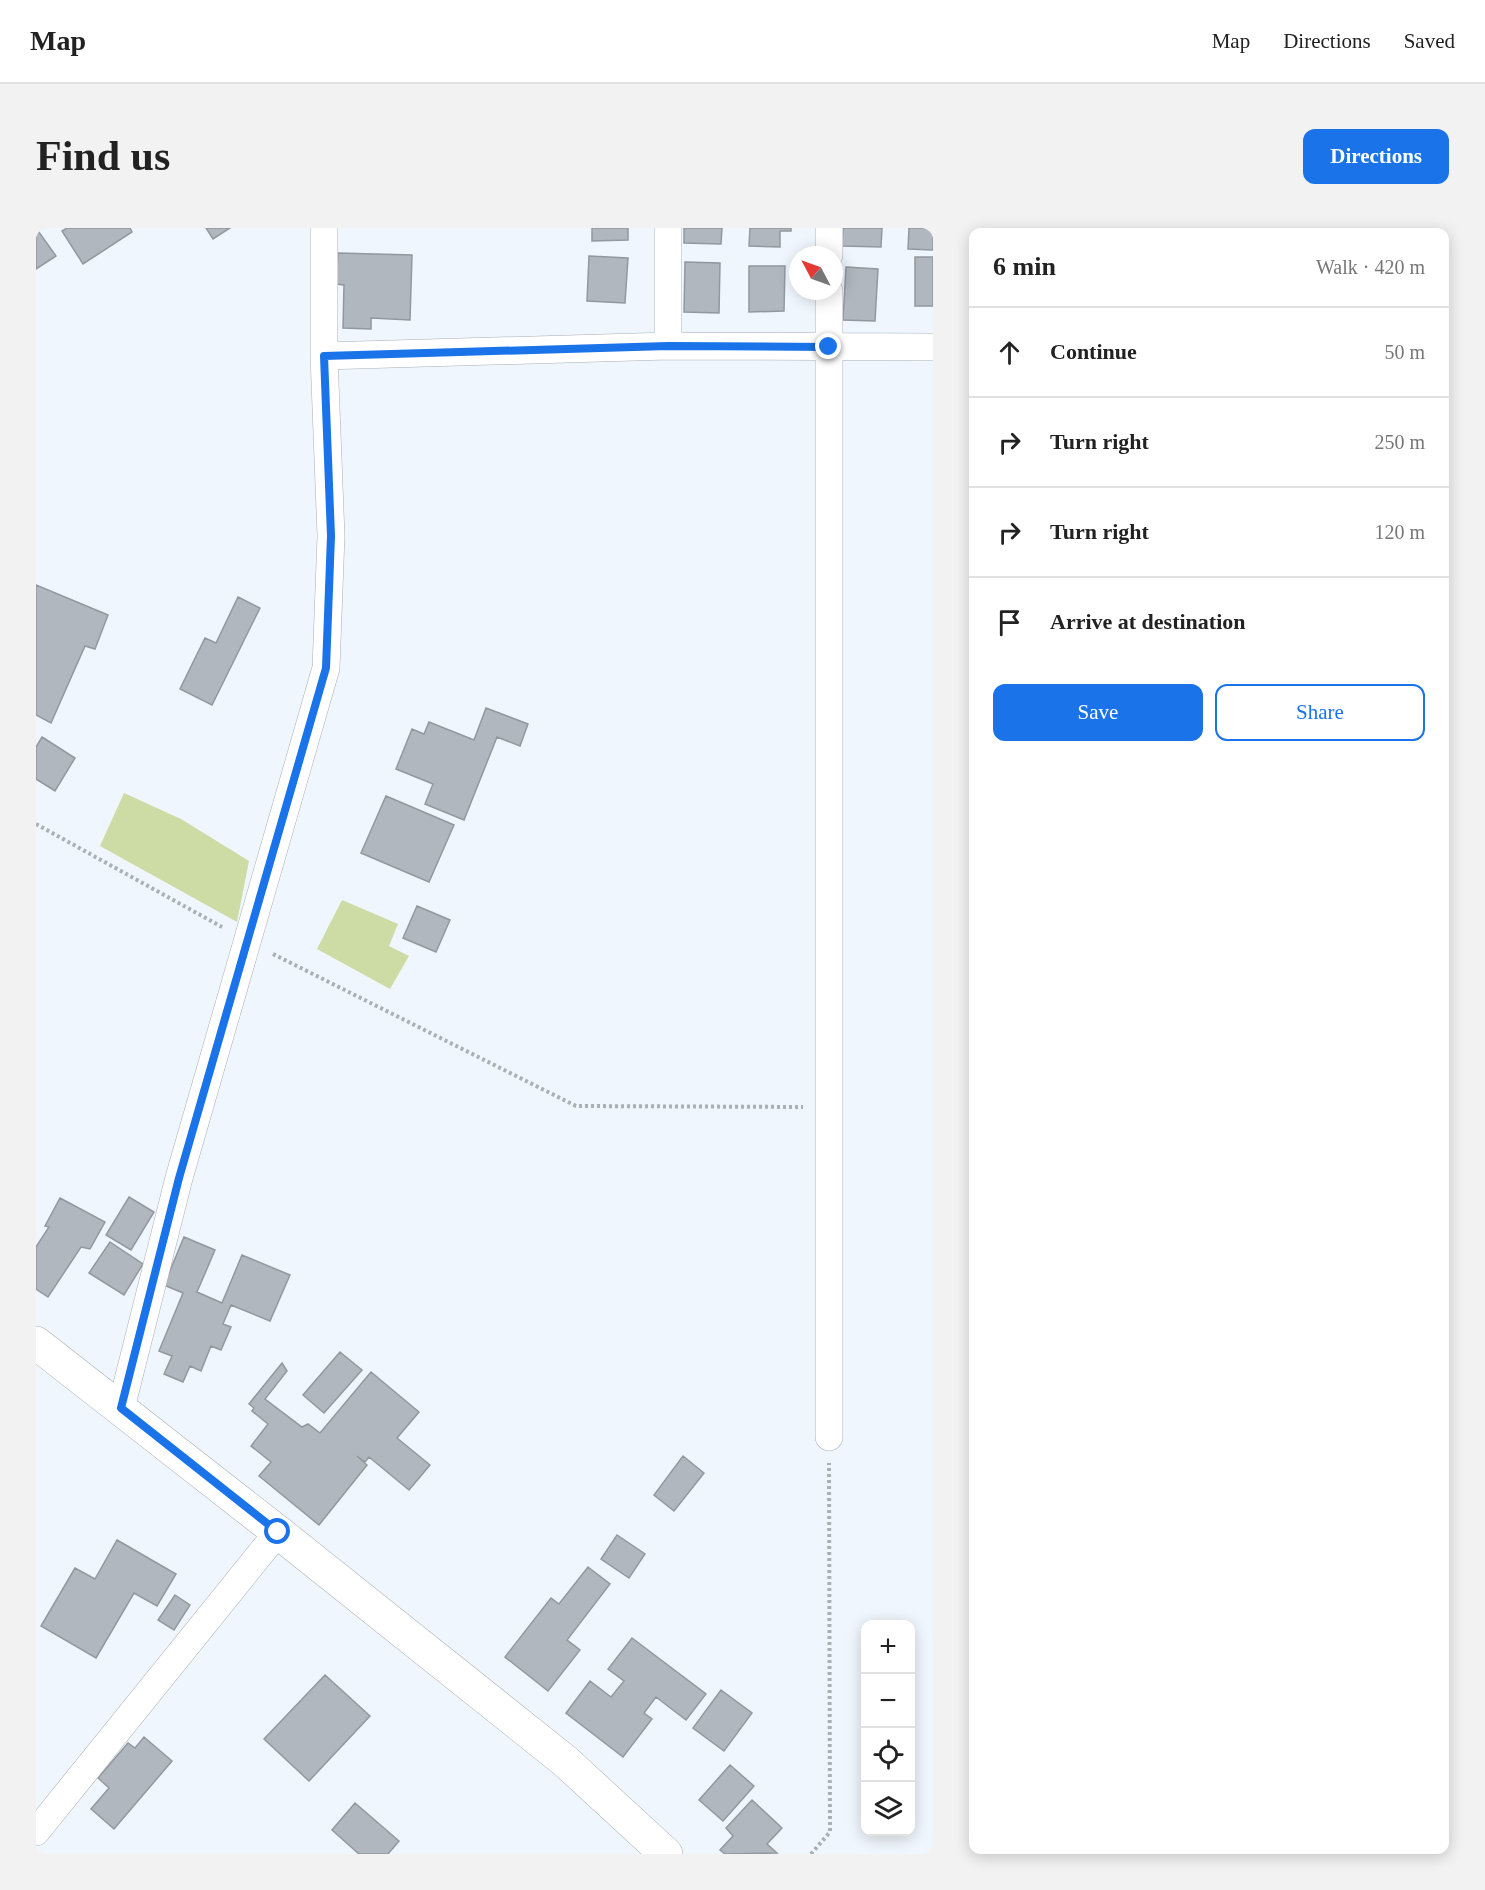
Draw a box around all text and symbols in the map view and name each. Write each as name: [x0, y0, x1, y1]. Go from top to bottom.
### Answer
text: Map: [30, 25, 86, 56]
text: Map: [1212, 29, 1250, 53]
text: Directions: [1283, 29, 1371, 53]
text: Saved: [1404, 29, 1455, 53]
button: Directions: [1303, 129, 1449, 184]
text: Find us: [36, 133, 170, 179]
north arrow: [789, 246, 843, 300]
text: 6 min: [993, 252, 1056, 281]
text: Walk · 420 m: [1316, 256, 1425, 278]
route end: [815, 333, 841, 359]
icon: ahead: [993, 336, 1026, 369]
text: Continue: [1050, 339, 1137, 364]
text: 50 m: [1384, 341, 1425, 363]
icon: right: [993, 426, 1026, 459]
text: Turn right: [1050, 429, 1149, 454]
text: 250 m: [1374, 431, 1425, 453]
icon: right: [993, 516, 1026, 549]
text: Turn right: [1050, 519, 1149, 544]
text: 120 m: [1374, 521, 1425, 543]
icon: arrive: [993, 606, 1026, 639]
text: Arrive at destination: [1050, 609, 1246, 634]
button: Save: [993, 684, 1203, 741]
button: Share: [1215, 684, 1425, 741]
route start: [264, 1518, 290, 1544]
map controls: [861, 1620, 915, 1836]
button: +: [861, 1620, 915, 1674]
button: −: [861, 1674, 915, 1728]
button: locate: [861, 1728, 915, 1782]
button: layers: [861, 1782, 915, 1836]

